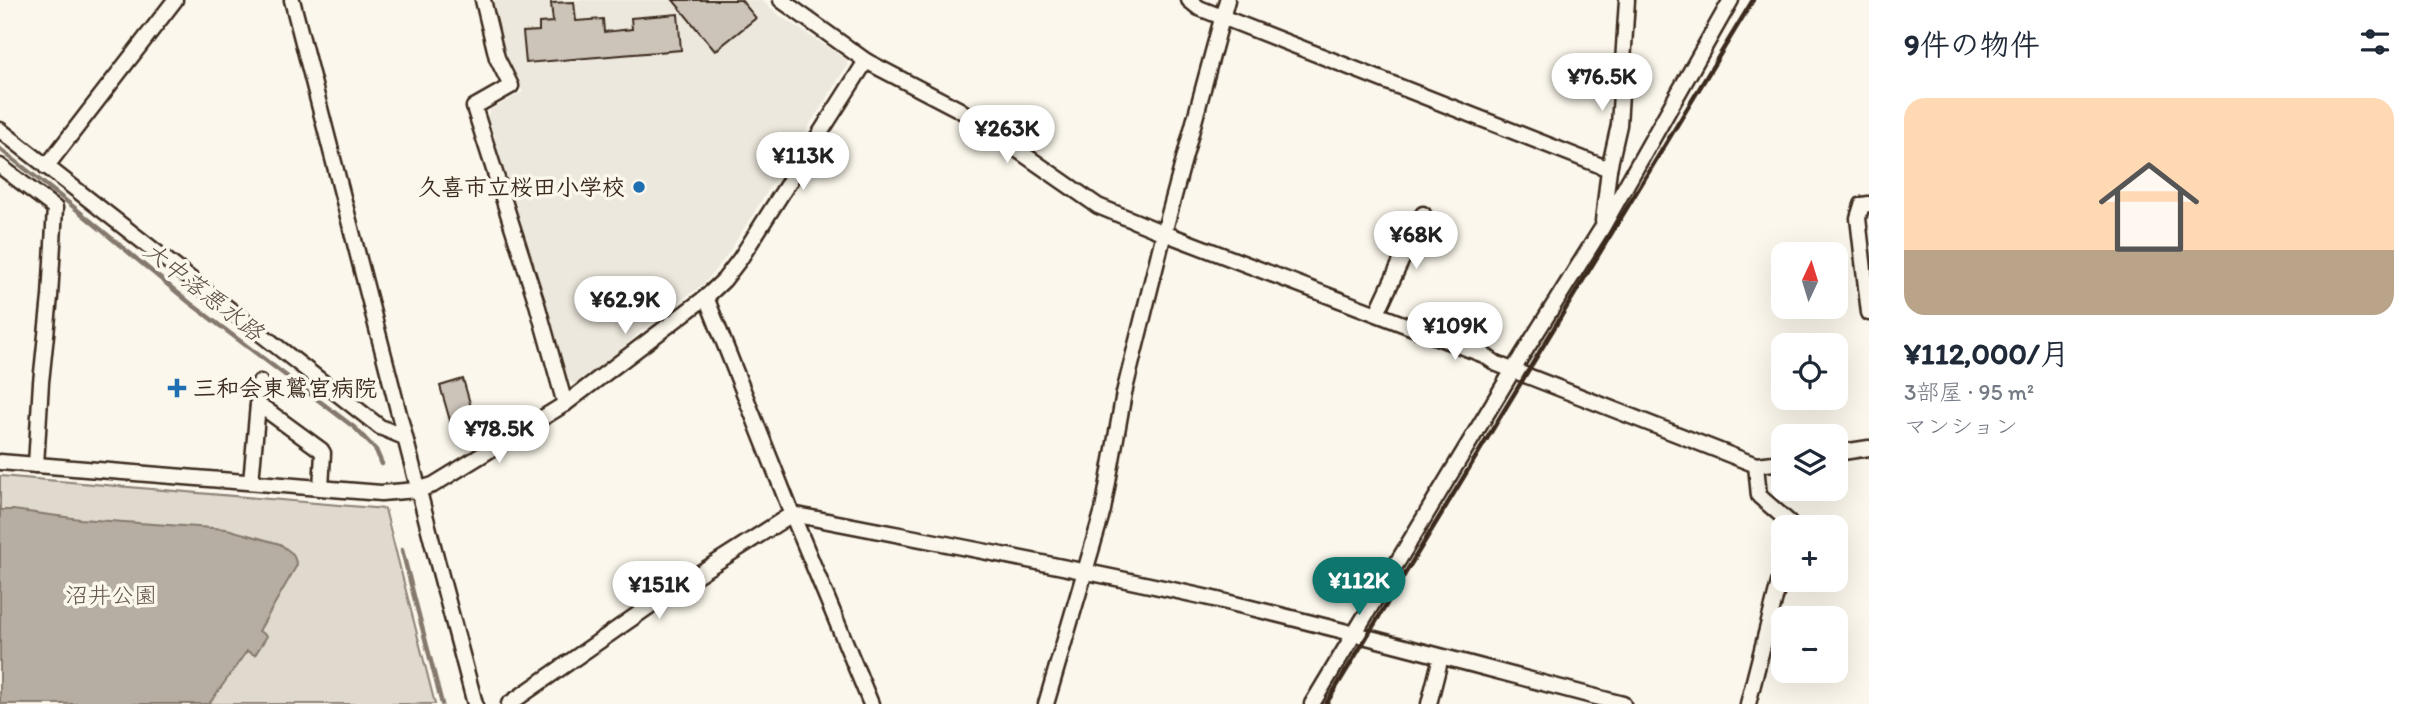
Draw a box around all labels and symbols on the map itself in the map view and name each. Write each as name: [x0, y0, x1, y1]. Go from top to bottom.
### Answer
pin: ¥76.5K: [1545, 54, 1659, 113]
pin: ¥263K: [958, 106, 1056, 165]
pin: ¥113K: [754, 132, 852, 192]
place label: 久喜市立桜田小学校: [418, 173, 625, 201]
marker: 久喜市立桜田小学校: [631, 179, 647, 195]
pin: ¥68K: [1375, 212, 1457, 271]
water label: 大中落悪水路: [138, 235, 271, 348]
north arrow: [1771, 242, 1848, 318]
pin: ¥62.9K: [568, 276, 682, 336]
pin: ¥109K: [1406, 302, 1504, 362]
place label: 三和会東鷲宮病院: [193, 374, 377, 402]
marker: 三和会東鷲宮病院: [167, 378, 187, 398]
pin: ¥78.5K: [442, 406, 556, 465]
pin: ¥112K: [1310, 558, 1408, 617]
pin: ¥151K: [610, 562, 708, 621]
park label: 沼井公園: [65, 581, 157, 609]

